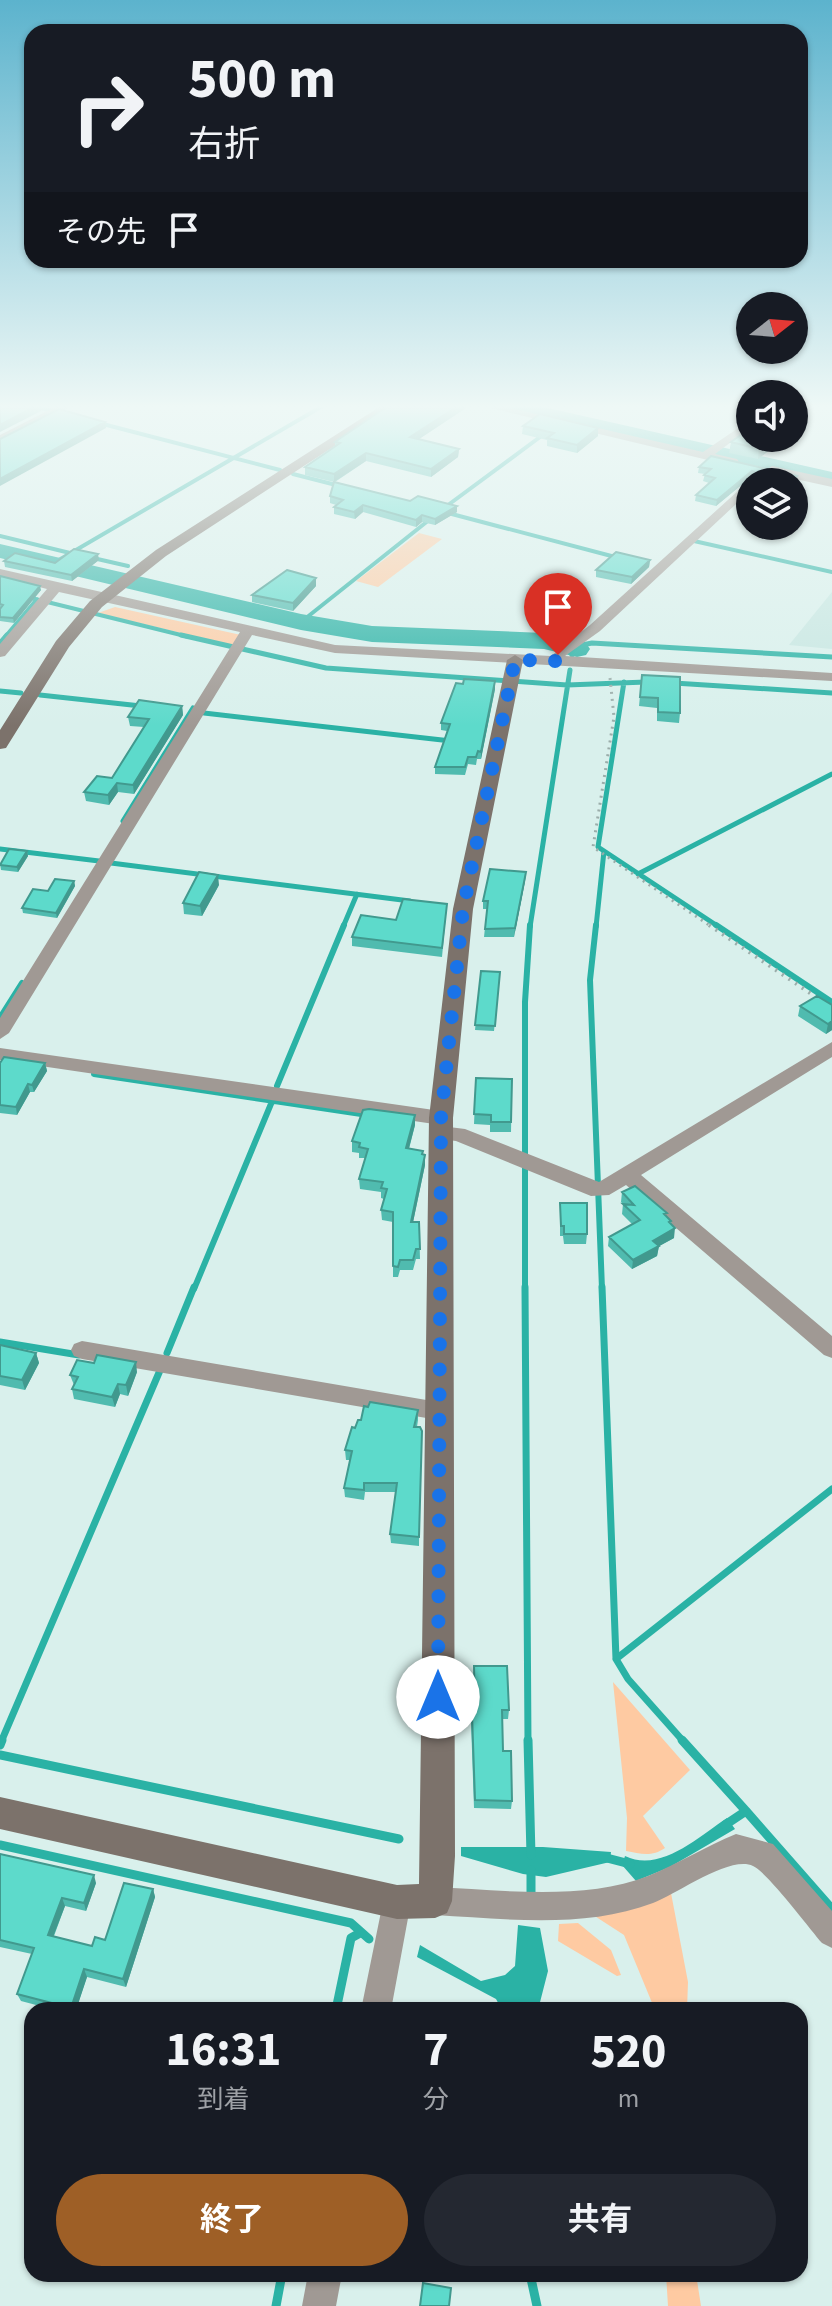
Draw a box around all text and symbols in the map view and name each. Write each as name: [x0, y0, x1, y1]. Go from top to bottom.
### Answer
text: 500 m: [188, 40, 336, 119]
icon: right: [56, 56, 160, 160]
text: 右折: [188, 119, 260, 170]
icon: arrive: [162, 208, 206, 252]
text: その先: [56, 211, 146, 254]
north arrow: [736, 292, 808, 364]
map controls: [736, 292, 808, 540]
button: sound: [736, 380, 808, 452]
button: layers: [736, 468, 808, 540]
pin: [524, 573, 592, 655]
icon: arrive: [536, 585, 580, 629]
position arrow: [396, 1655, 480, 1739]
text: 16:31: [166, 2016, 281, 2084]
text: 7: [423, 2016, 449, 2084]
text: 520: [590, 2018, 666, 2086]
text: m: [618, 2080, 639, 2117]
text: 到着: [197, 2081, 249, 2118]
text: 分: [423, 2081, 449, 2118]
button: 終了: [56, 2174, 408, 2266]
button: 共有: [424, 2174, 776, 2266]

